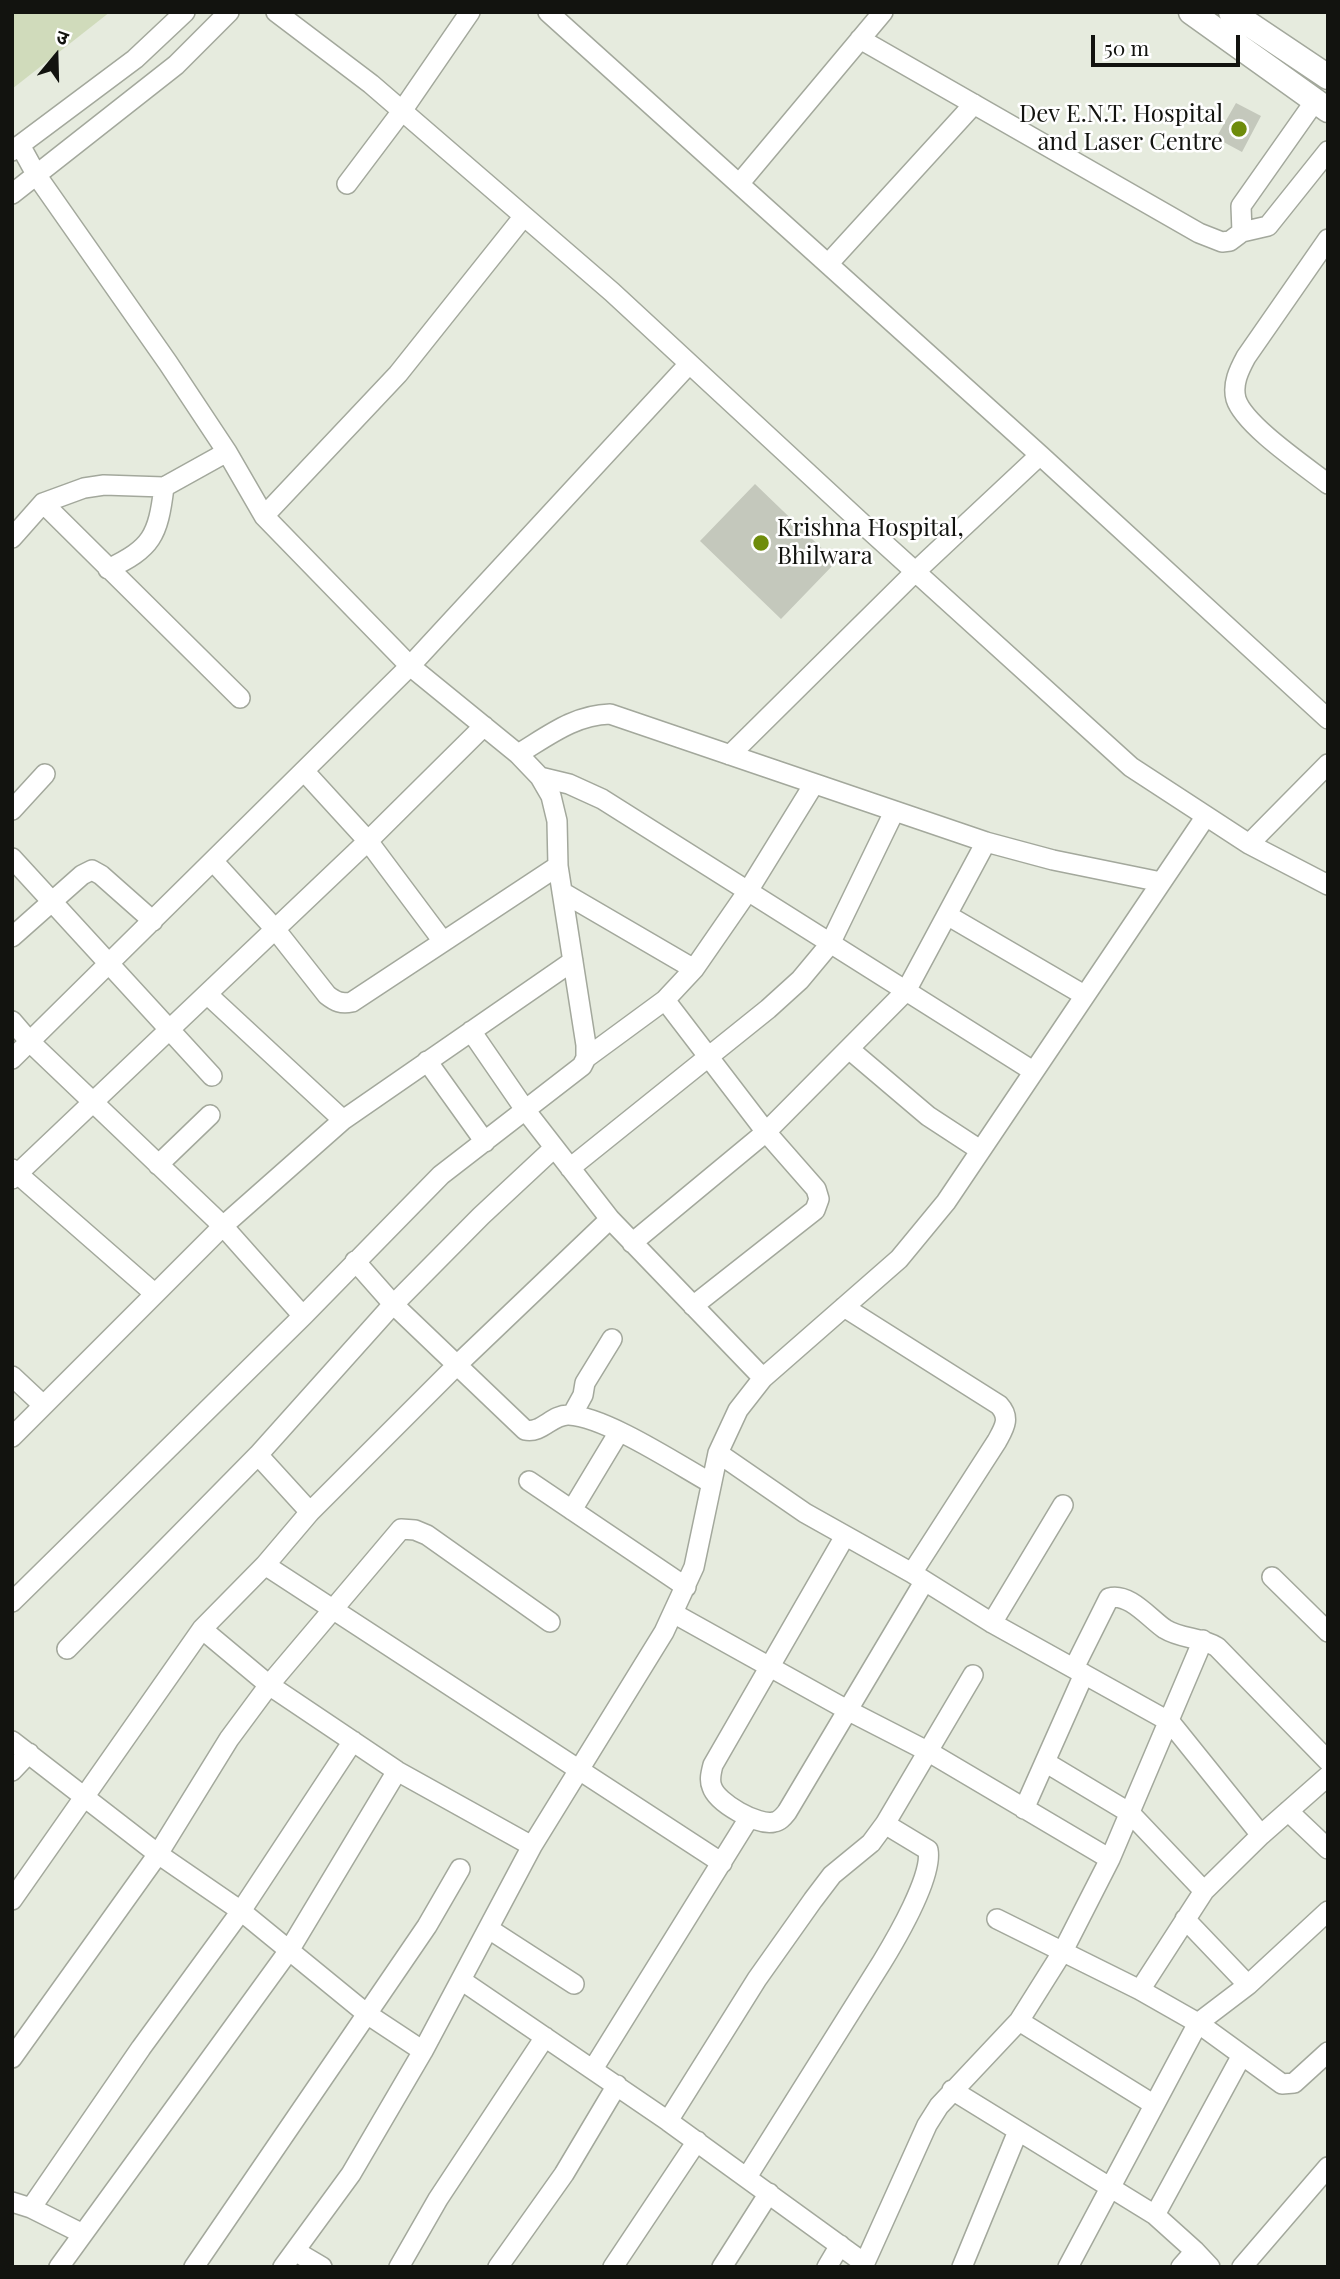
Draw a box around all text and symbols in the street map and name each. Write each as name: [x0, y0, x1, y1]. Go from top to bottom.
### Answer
north arrow: [21, 21, 91, 91]
scale bar: [1095, 21, 1244, 65]
text: उ: [53, 22, 72, 50]
text: 50 m: [1104, 33, 1149, 61]
place label: Dev E.N.T. Hospital and Laser Centre: [1019, 101, 1223, 157]
marker: Dev E.N.T. Hospital and Laser Centre: [1229, 119, 1249, 139]
place label: Krishna Hospital, Bhilwara: [777, 515, 964, 571]
marker: Krishna Hospital, Bhilwara: [751, 533, 771, 553]

